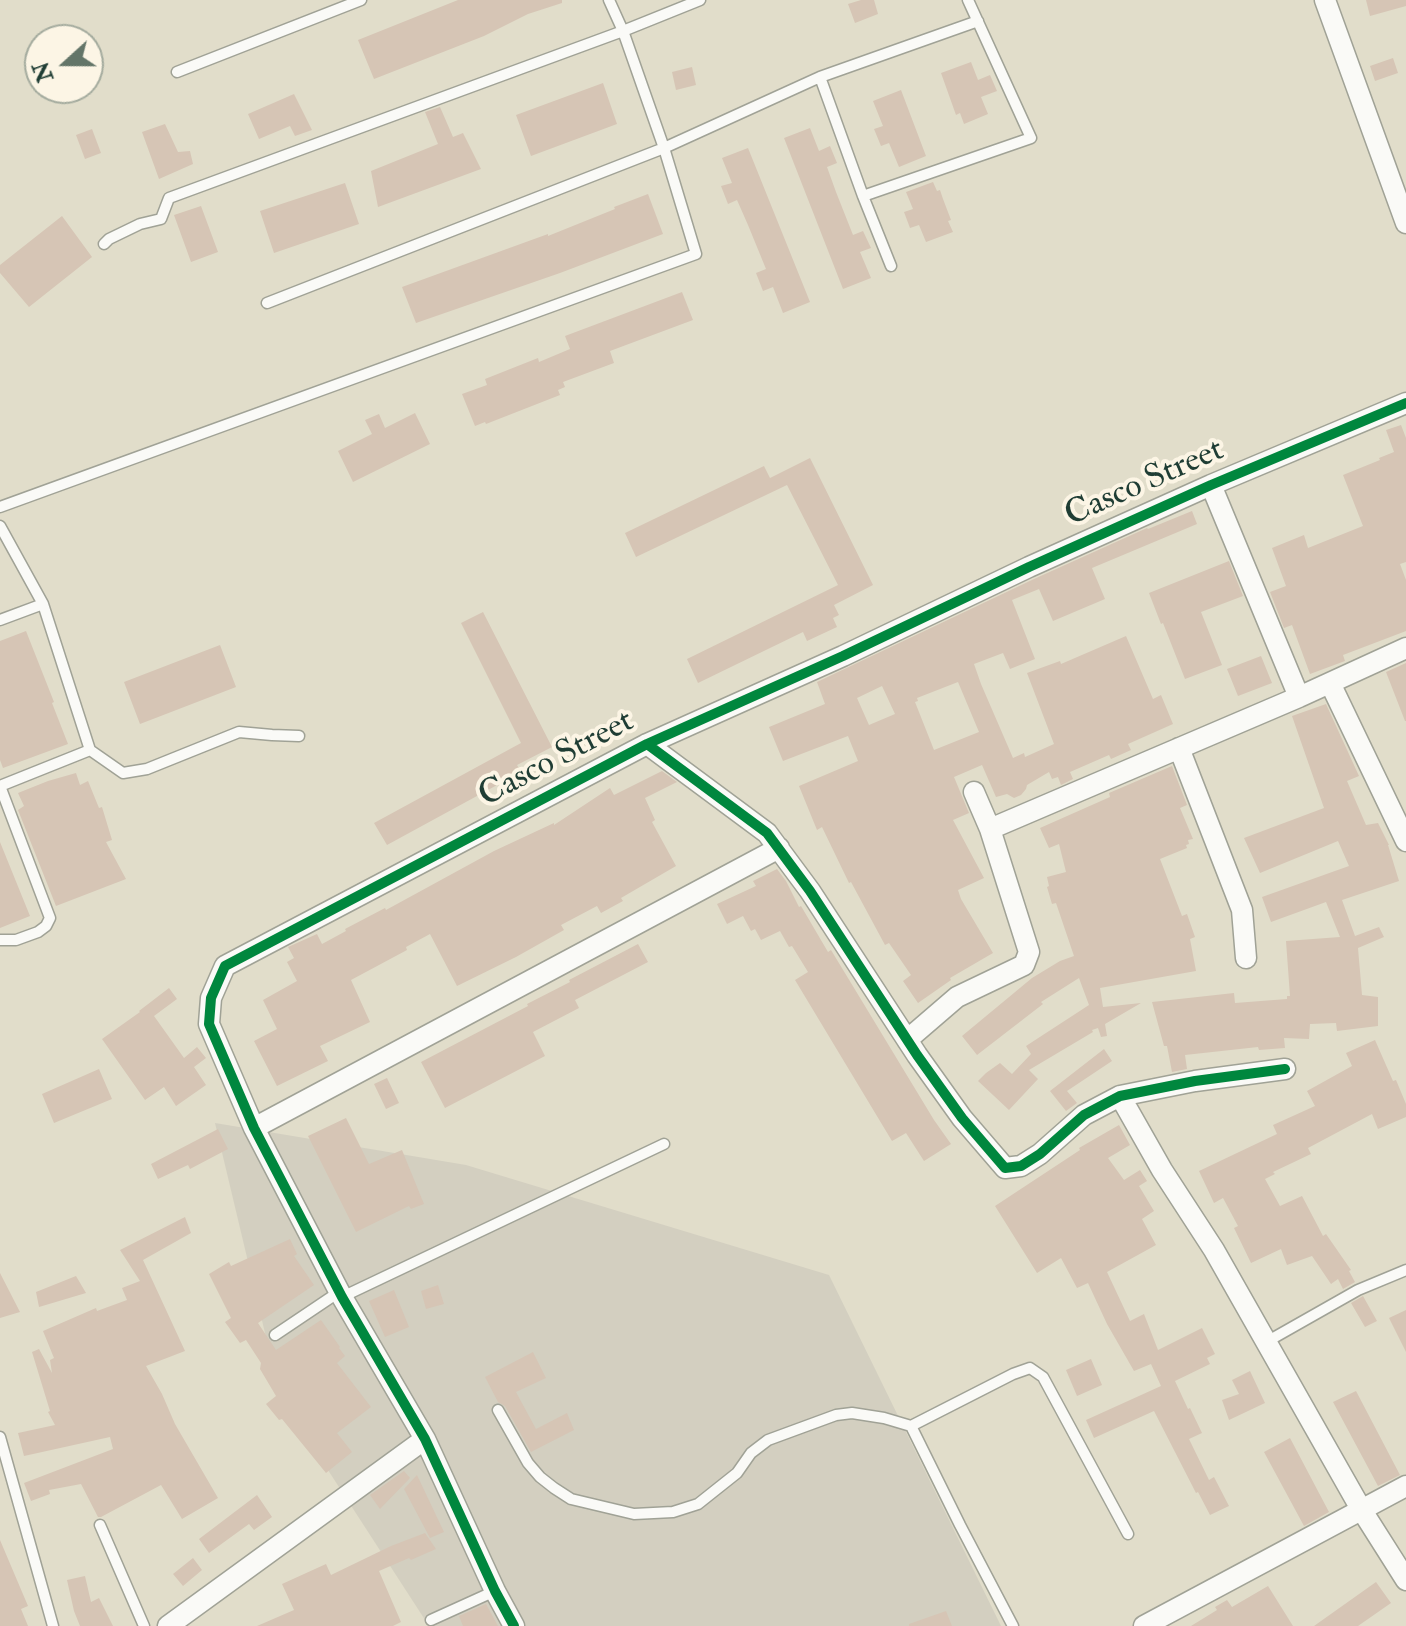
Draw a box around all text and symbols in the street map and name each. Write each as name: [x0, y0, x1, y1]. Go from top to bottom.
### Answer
north arrow: [24, 24, 104, 104]
text: N: [27, 58, 60, 86]
street label: Casco Street: [1059, 431, 1231, 537]
street label: Casco Street: [473, 702, 641, 818]

